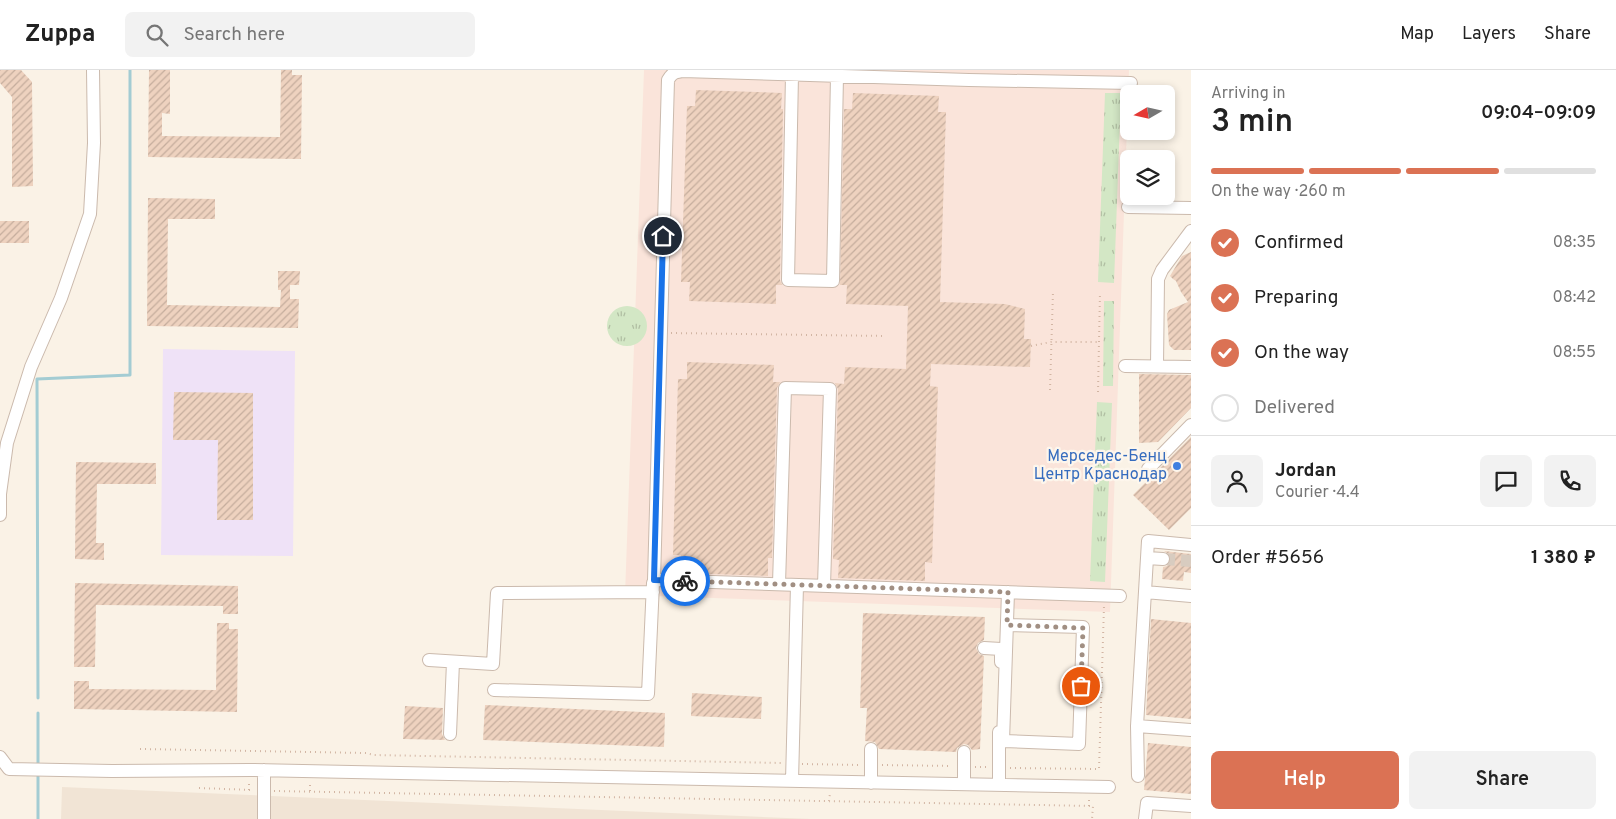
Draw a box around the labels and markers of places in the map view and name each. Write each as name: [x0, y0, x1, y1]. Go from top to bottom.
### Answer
pin: [642, 215, 684, 257]
place label: Мерседес-Бенц Центр Краснодар: [1034, 447, 1167, 485]
marker: Мерседес-Бенц Центр Краснодар: [1171, 460, 1183, 472]
pin: [1060, 665, 1102, 707]

